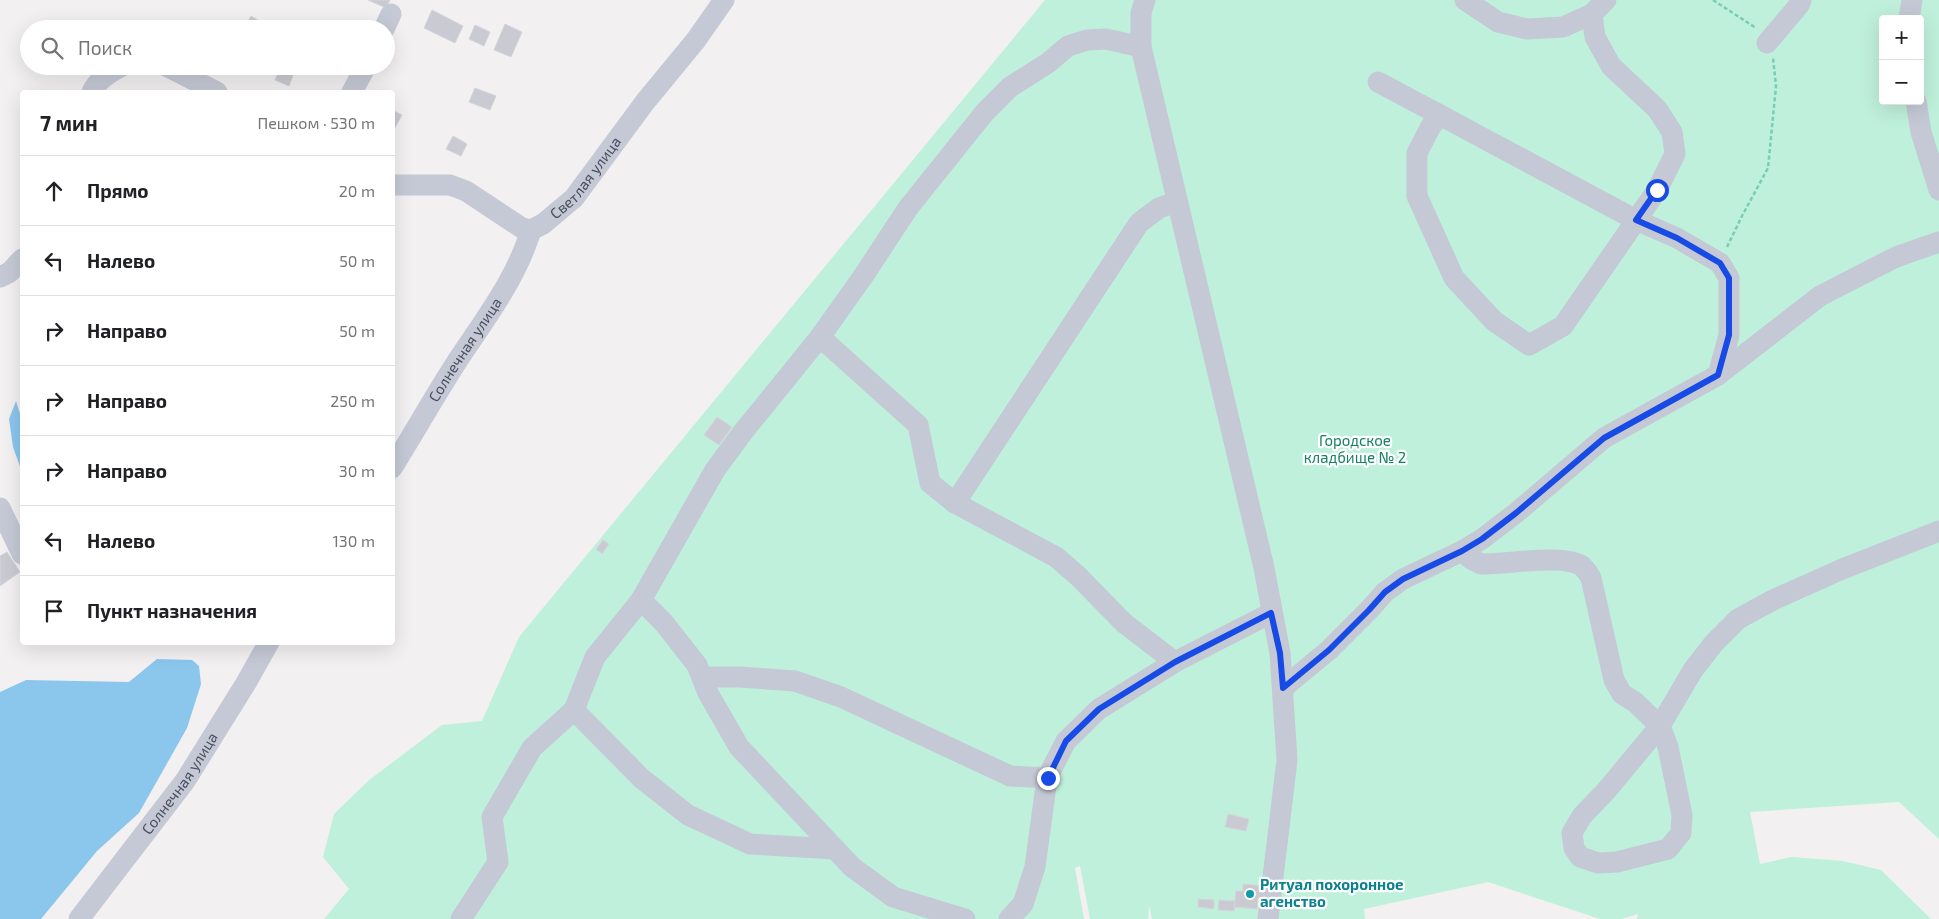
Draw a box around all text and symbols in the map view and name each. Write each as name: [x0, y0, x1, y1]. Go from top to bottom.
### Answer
map controls: [1879, 15, 1924, 105]
button: +: [1879, 15, 1924, 60]
search box: [20, 20, 395, 75]
icon: search: [38, 34, 66, 62]
text: Поиск: [78, 36, 132, 59]
button: −: [1879, 60, 1924, 105]
text: 7 мин: [40, 110, 98, 135]
text: Пешком · 530 m: [258, 113, 375, 132]
street label: Светлая улица: [546, 133, 624, 222]
icon: ahead: [40, 177, 68, 205]
text: Прямо: [87, 179, 149, 202]
route start: [1646, 179, 1669, 202]
text: 20 m: [339, 181, 375, 200]
icon: left: [40, 247, 68, 275]
text: Налево: [87, 249, 155, 272]
text: 50 m: [339, 251, 375, 270]
street label: Солнечная улица: [424, 294, 505, 405]
icon: right: [40, 317, 68, 345]
text: Направо: [87, 319, 167, 342]
text: 50 m: [339, 321, 375, 340]
icon: right: [40, 387, 68, 415]
text: Направо: [87, 389, 167, 412]
text: 250 m: [330, 391, 375, 410]
park label: Городское кладбище № 2: [1304, 431, 1406, 466]
icon: right: [40, 457, 68, 485]
text: Направо: [87, 459, 167, 482]
text: 30 m: [339, 461, 375, 480]
icon: left: [40, 527, 68, 555]
text: Налево: [87, 529, 155, 552]
text: 130 m: [333, 531, 375, 550]
icon: arrive: [40, 597, 68, 625]
text: Пункт назначения: [87, 599, 257, 622]
street label: Солнечная улица: [137, 729, 221, 838]
route end: [1037, 767, 1060, 790]
place label: Ритуал похоронное агенство: [1260, 875, 1404, 910]
marker: Ритуал похоронное агенство: [1244, 888, 1256, 900]

